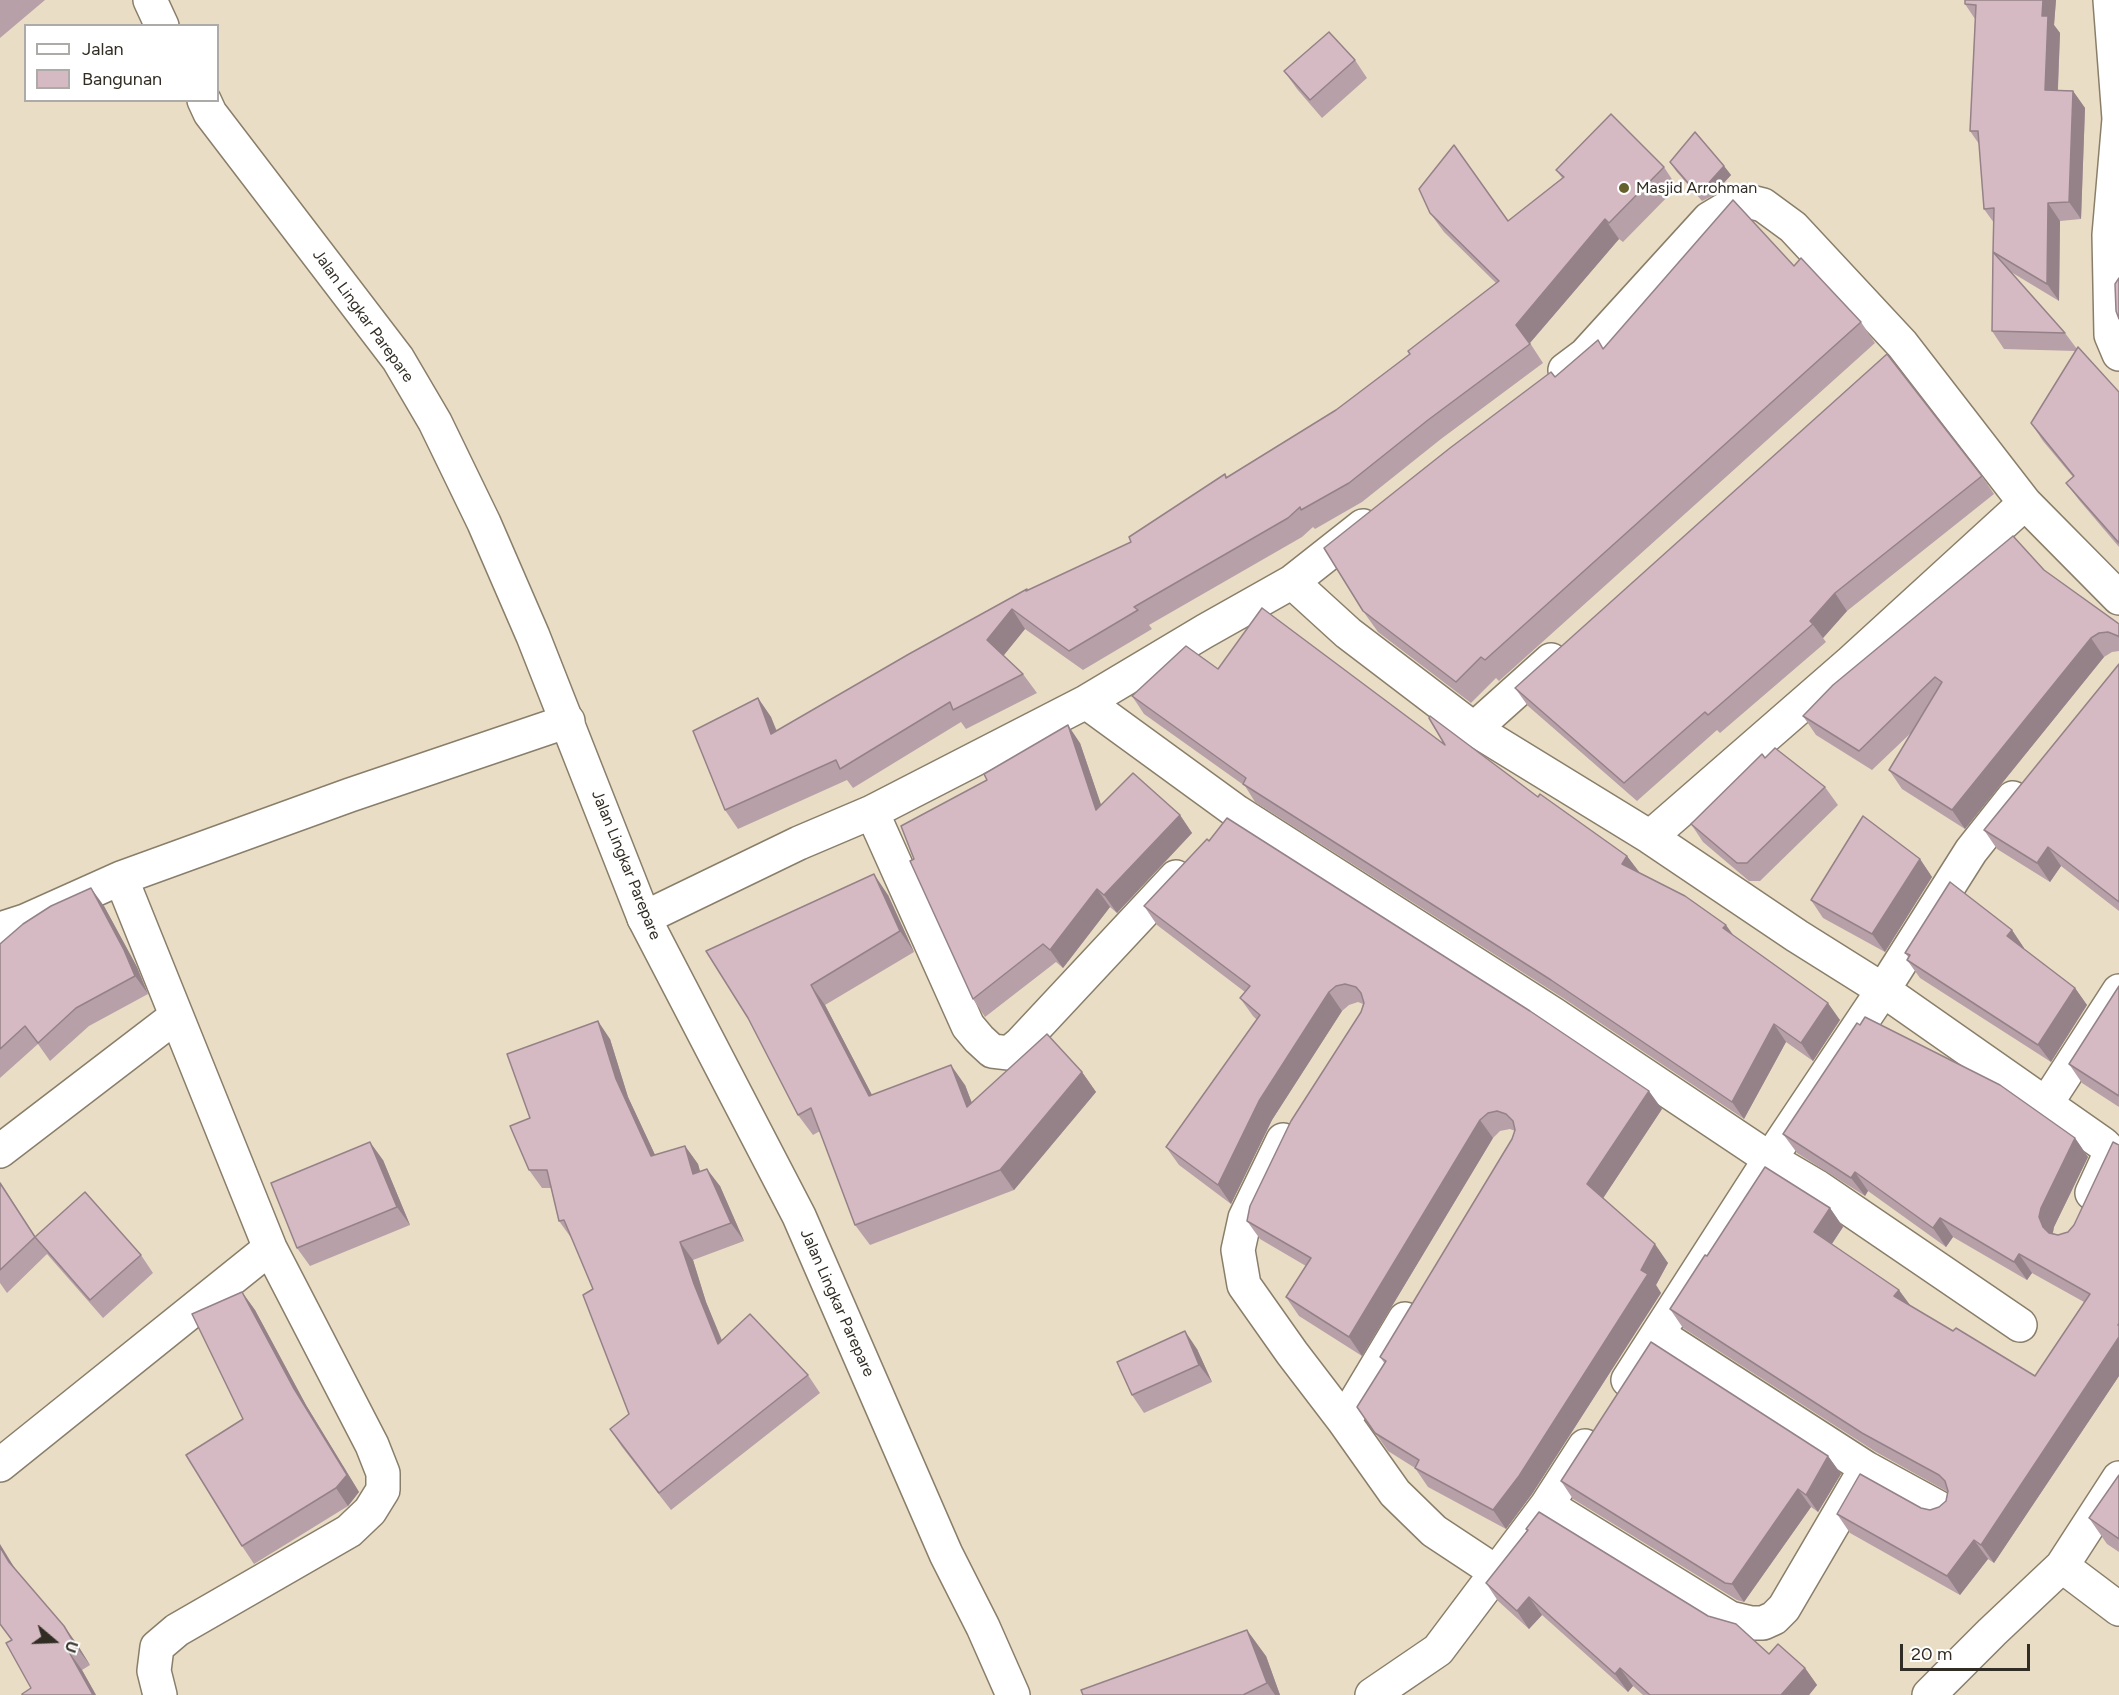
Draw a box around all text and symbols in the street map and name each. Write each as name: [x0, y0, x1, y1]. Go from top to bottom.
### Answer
legend: [24, 24, 219, 102]
text: Jalan: [82, 38, 124, 60]
text: Bangunan: [82, 68, 162, 90]
place label: Masjid Arrohman: [1636, 178, 1757, 198]
marker: Masjid Arrohman: [1617, 181, 1631, 195]
street label: Jalan Lingkar Parepare: [308, 246, 418, 386]
street label: Jalan Lingkar Parepare: [587, 787, 665, 943]
street label: Jalan Lingkar Parepare: [796, 1226, 878, 1380]
north arrow: [24, 1611, 84, 1671]
scale bar: [1903, 1632, 2034, 1670]
text: U: [61, 1639, 82, 1655]
text: 20 m: [1911, 1643, 1952, 1665]

